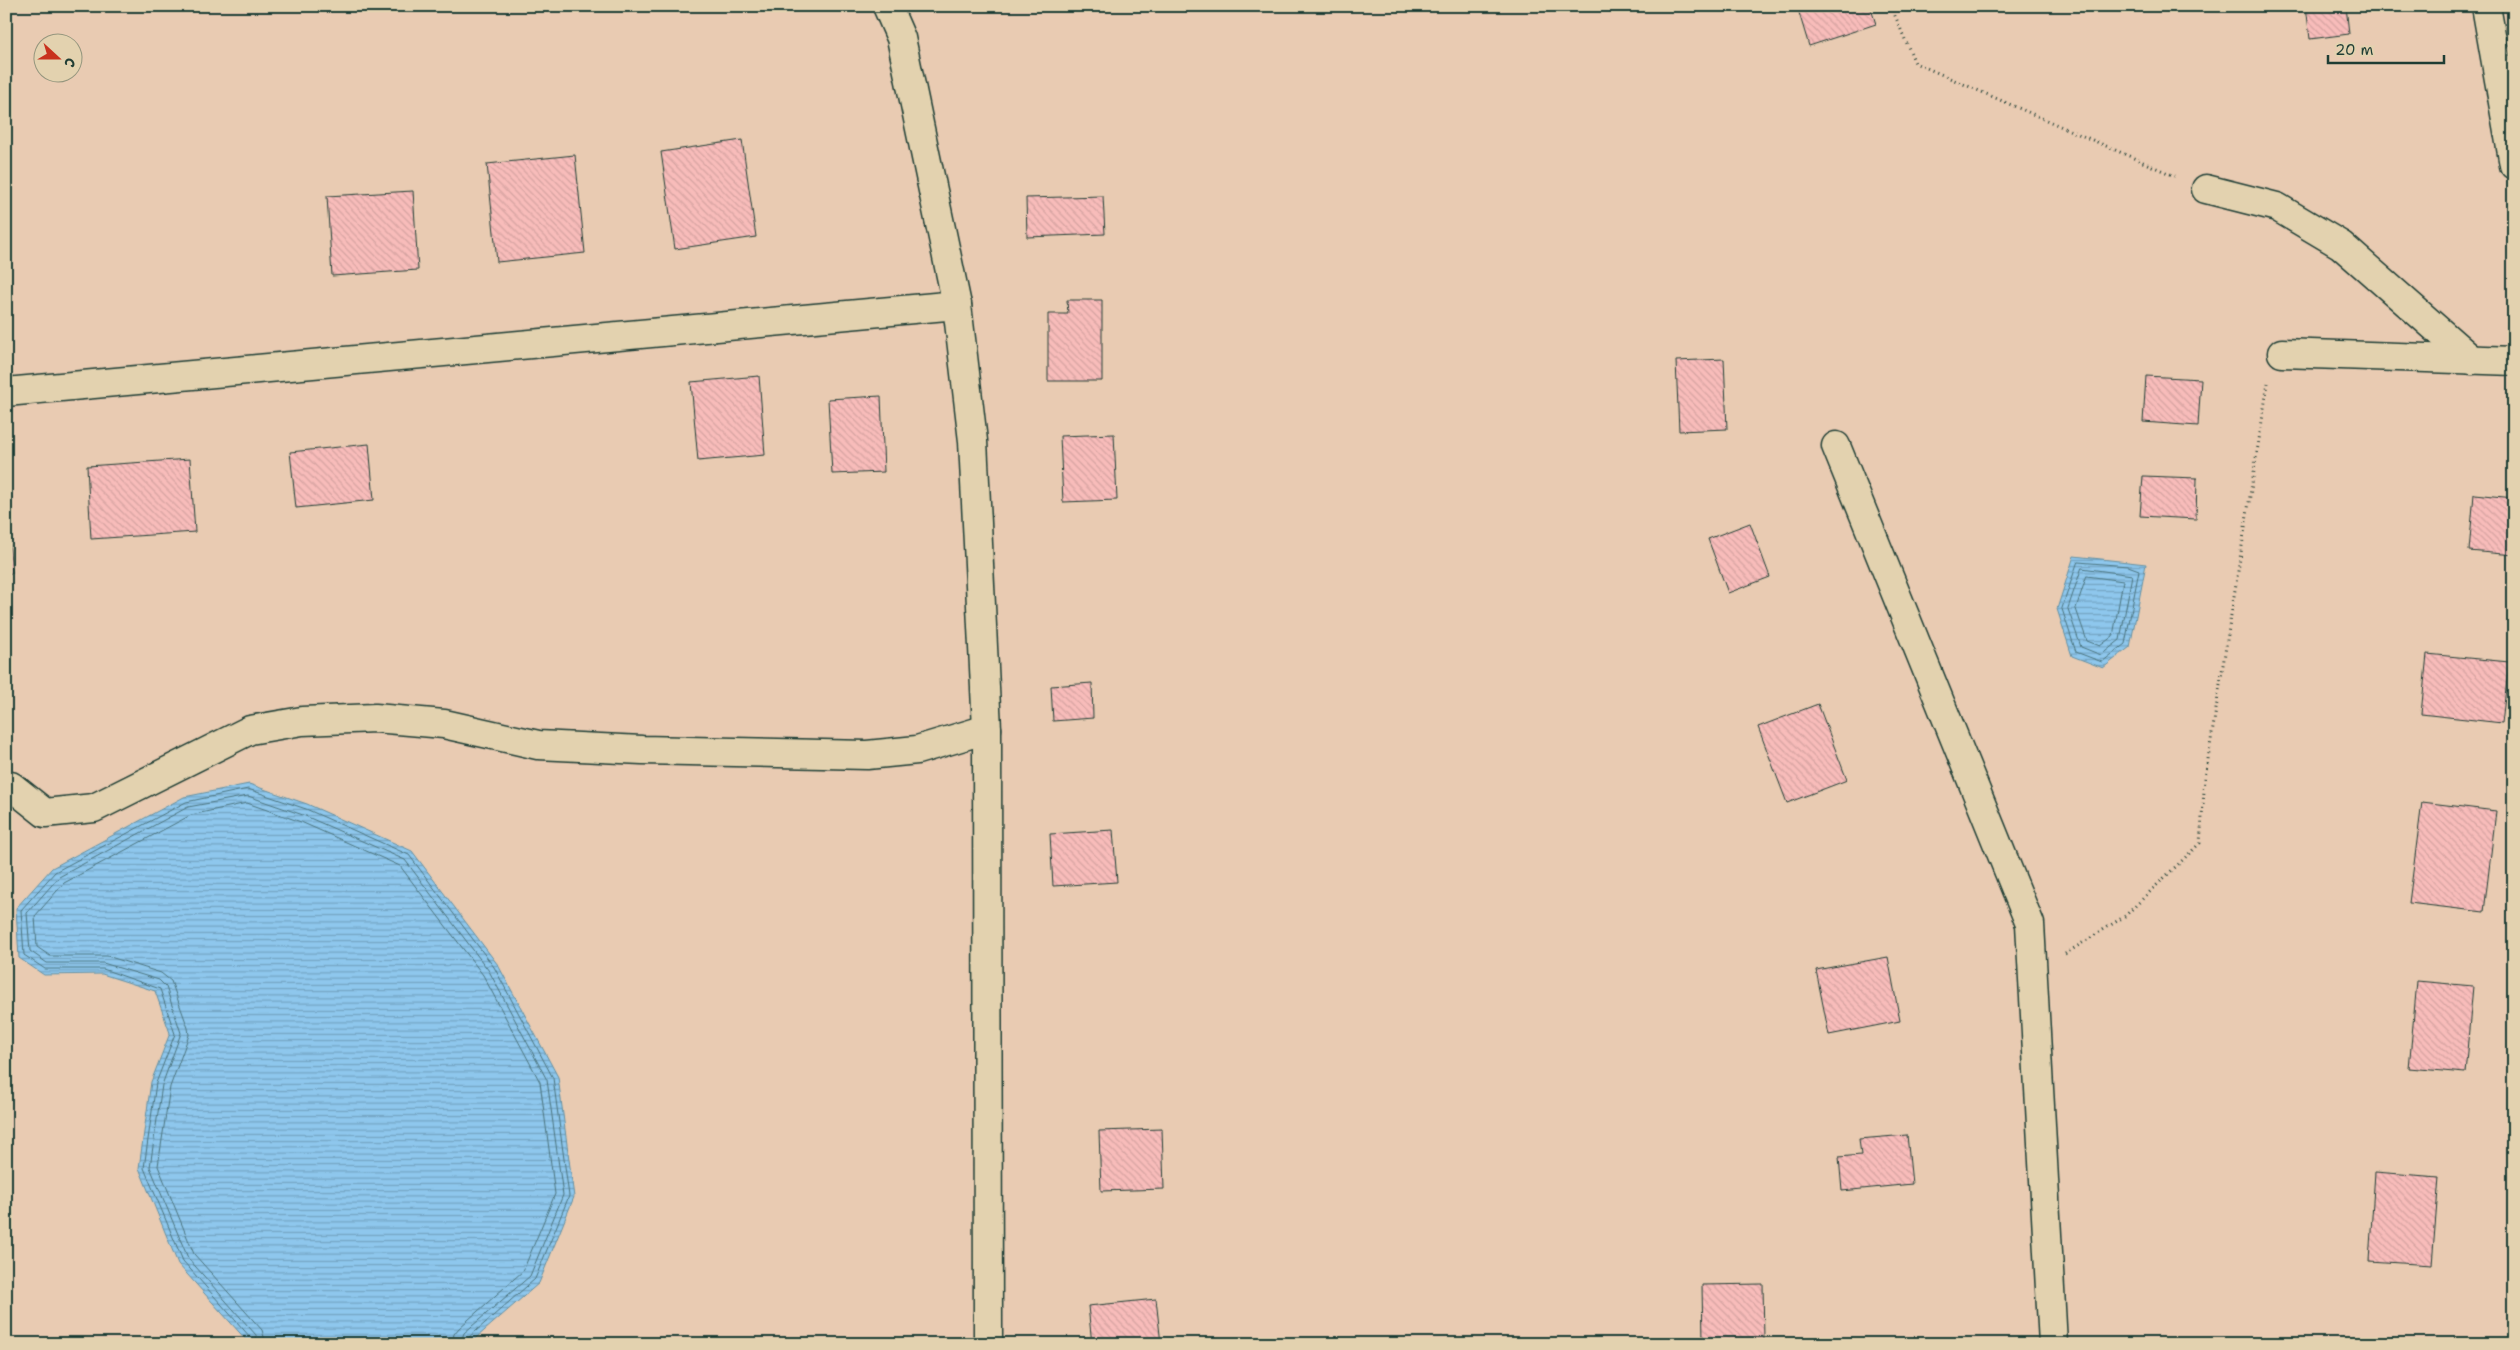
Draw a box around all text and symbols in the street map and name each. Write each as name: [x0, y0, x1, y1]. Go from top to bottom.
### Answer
north arrow: [32, 32, 82, 82]
scale bar: [2328, 32, 2444, 64]
text: 20 m: [2335, 40, 2374, 60]
text: С: [60, 55, 80, 70]

